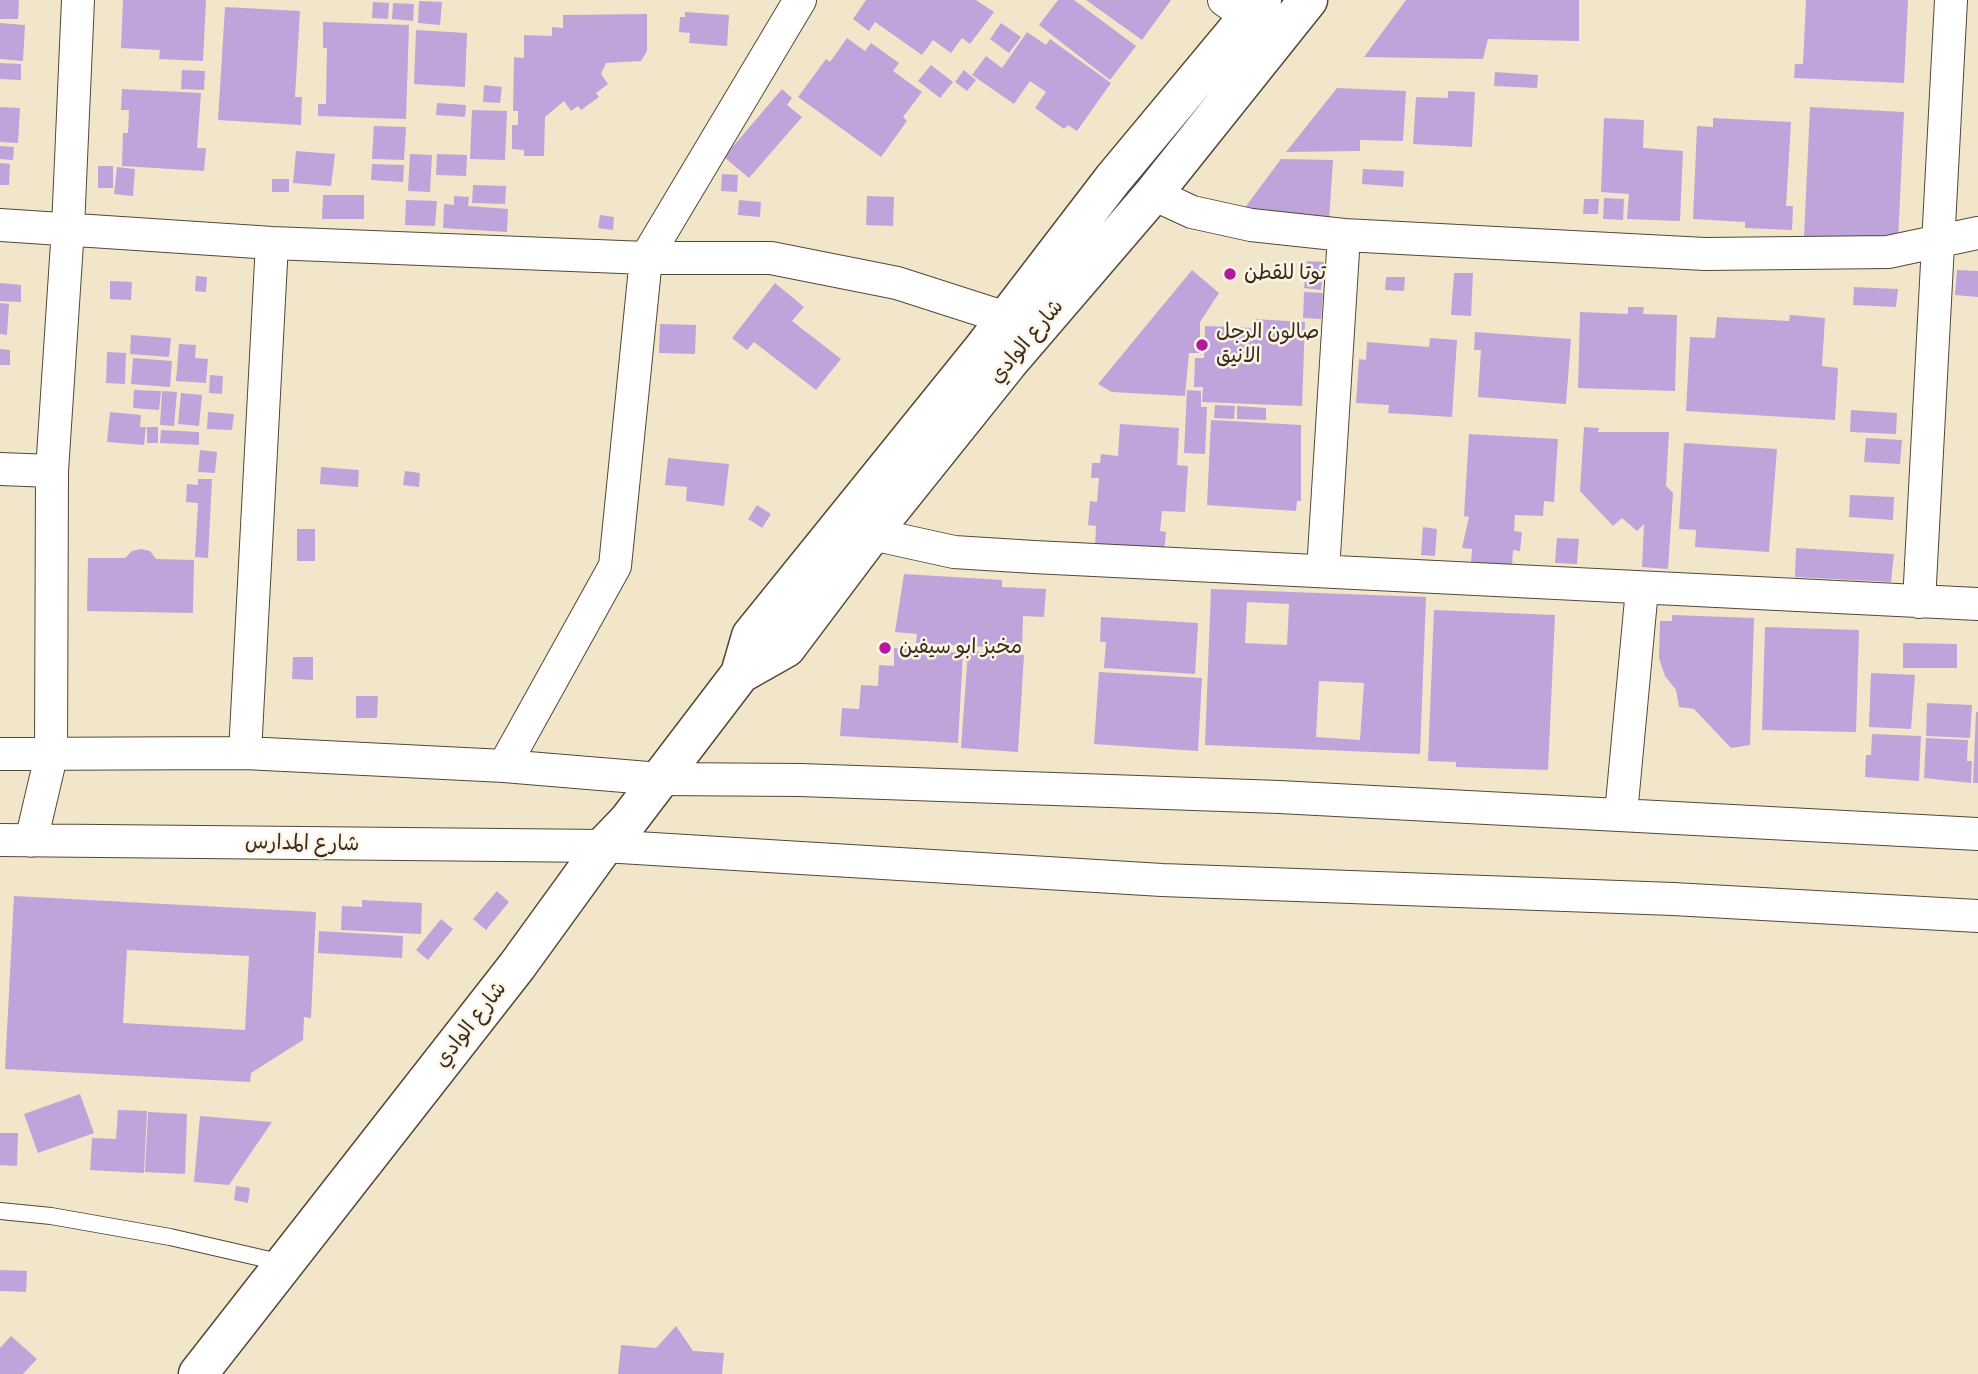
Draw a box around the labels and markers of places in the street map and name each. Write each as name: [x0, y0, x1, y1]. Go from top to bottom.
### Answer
place label: توتا للقطن: [1244, 261, 1326, 287]
marker: توتا للقطن: [1222, 266, 1238, 282]
place label: صالون الرجل الانيق: [1216, 320, 1319, 370]
marker: صالون الرجل الانيق: [1194, 337, 1210, 353]
place label: مخبز ابو سيفين: [899, 635, 1022, 661]
marker: مخبز ابو سيفين: [877, 640, 893, 656]

